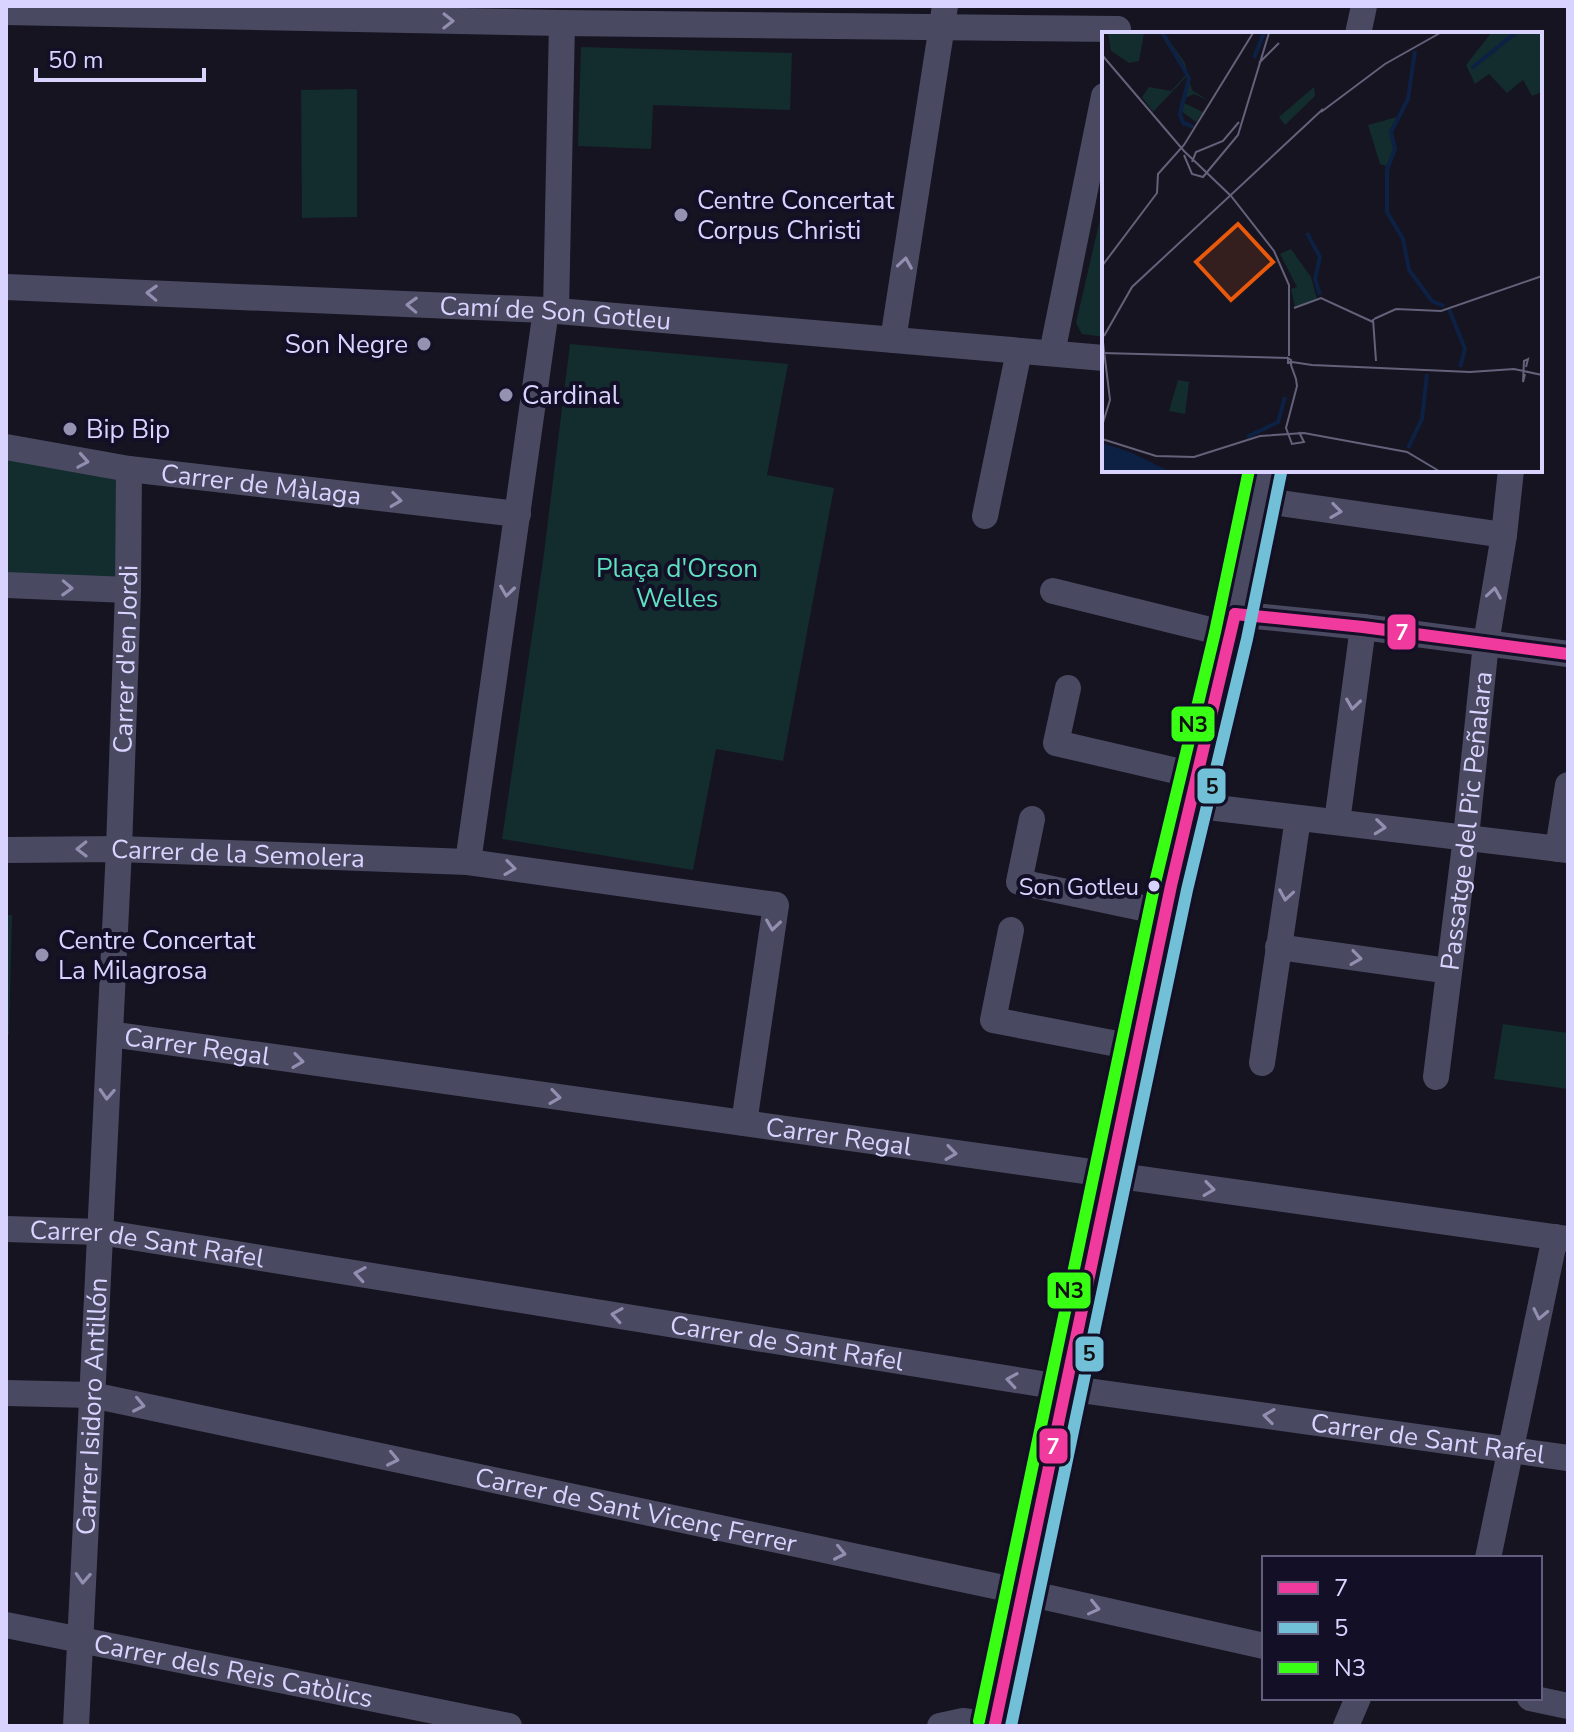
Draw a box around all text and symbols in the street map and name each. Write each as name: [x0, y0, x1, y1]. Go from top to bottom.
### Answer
one-way arrow: [442, 12, 455, 29]
scale bar: [36, 32, 204, 82]
inset map: [1102, 32, 1542, 472]
text: 50 m: [48, 44, 104, 76]
place label: Centre Concertat Corpus Christi: [697, 183, 895, 248]
marker: Centre Concertat Corpus Christi: [672, 206, 690, 224]
one-way arrow: [896, 256, 913, 269]
one-way arrow: [145, 285, 158, 302]
street label: Camí de Son Gotleu: [439, 288, 672, 339]
one-way arrow: [405, 296, 418, 313]
place label: Son Negre: [285, 327, 408, 362]
marker: Son Negre: [415, 335, 433, 353]
place label: Cardinal: [522, 378, 620, 413]
marker: Cardinal: [497, 386, 515, 404]
place label: Bip Bip: [86, 412, 170, 447]
marker: Bip Bip: [61, 420, 79, 438]
one-way arrow: [76, 451, 90, 468]
street label: Carrer de Màlaga: [159, 456, 363, 514]
one-way arrow: [389, 491, 403, 508]
one-way arrow: [1330, 502, 1343, 519]
park label: Plaça d'Orson Welles: [596, 551, 758, 616]
street label: Carrer d'en Jordi: [105, 565, 146, 754]
one-way arrow: [61, 579, 74, 596]
one-way arrow: [499, 585, 516, 598]
one-way arrow: [1485, 586, 1502, 600]
line badge: 7: [1386, 613, 1417, 651]
text: 7: [1395, 618, 1409, 648]
street label: Passatge del Pic Peñalara: [1432, 670, 1501, 972]
one-way arrow: [1345, 697, 1362, 711]
line badge: N3: [1170, 705, 1216, 743]
text: N3: [1178, 710, 1208, 740]
line badge: 5: [1196, 767, 1227, 805]
text: 5: [1205, 772, 1219, 802]
one-way arrow: [1374, 819, 1387, 836]
street label: Carrer de la Semolera: [110, 832, 365, 876]
one-way arrow: [75, 840, 88, 858]
one-way arrow: [503, 859, 517, 876]
place label: Son Gotleu: [1019, 871, 1139, 903]
marker: Son Gotleu: [1146, 878, 1162, 894]
one-way arrow: [1278, 888, 1295, 902]
one-way arrow: [765, 918, 782, 932]
place label: Centre Concertat La Milagrosa: [58, 923, 256, 988]
marker: Centre Concertat La Milagrosa: [33, 946, 51, 964]
one-way arrow: [1349, 949, 1363, 966]
street label: Carrer Regal: [122, 1019, 273, 1074]
one-way arrow: [291, 1052, 305, 1069]
one-way arrow: [98, 1088, 115, 1101]
one-way arrow: [548, 1088, 562, 1105]
street label: Carrer Regal: [764, 1109, 914, 1165]
one-way arrow: [945, 1144, 958, 1161]
one-way arrow: [1202, 1180, 1216, 1197]
street label: Carrer de Sant Rafel: [29, 1213, 267, 1276]
one-way arrow: [353, 1266, 367, 1283]
line badge: N3: [1046, 1271, 1092, 1310]
text: N3: [1054, 1276, 1084, 1306]
street label: Carrer Isidoro Antillón: [68, 1277, 116, 1536]
street label: Carrer de Sant Rafel: [668, 1307, 907, 1380]
one-way arrow: [1532, 1307, 1549, 1320]
one-way arrow: [610, 1308, 623, 1325]
line badge: 5: [1074, 1335, 1105, 1373]
text: 5: [1082, 1339, 1096, 1369]
one-way arrow: [1005, 1372, 1018, 1389]
one-way arrow: [132, 1396, 146, 1413]
street label: Carrer de Sant Rafel: [1308, 1405, 1548, 1473]
one-way arrow: [1262, 1408, 1276, 1425]
line badge: 7: [1038, 1427, 1069, 1465]
text: 7: [1046, 1432, 1060, 1462]
one-way arrow: [386, 1450, 400, 1467]
street label: Carrer de Sant Vicenç Ferrer: [472, 1460, 800, 1562]
one-way arrow: [832, 1544, 846, 1561]
legend: [1262, 1556, 1542, 1700]
one-way arrow: [75, 1572, 92, 1585]
text: 7: [1334, 1572, 1348, 1604]
one-way arrow: [1086, 1598, 1100, 1615]
text: 5: [1334, 1612, 1348, 1644]
street label: Carrer dels Reis Catòlics: [91, 1626, 376, 1716]
text: N3: [1334, 1652, 1366, 1684]

